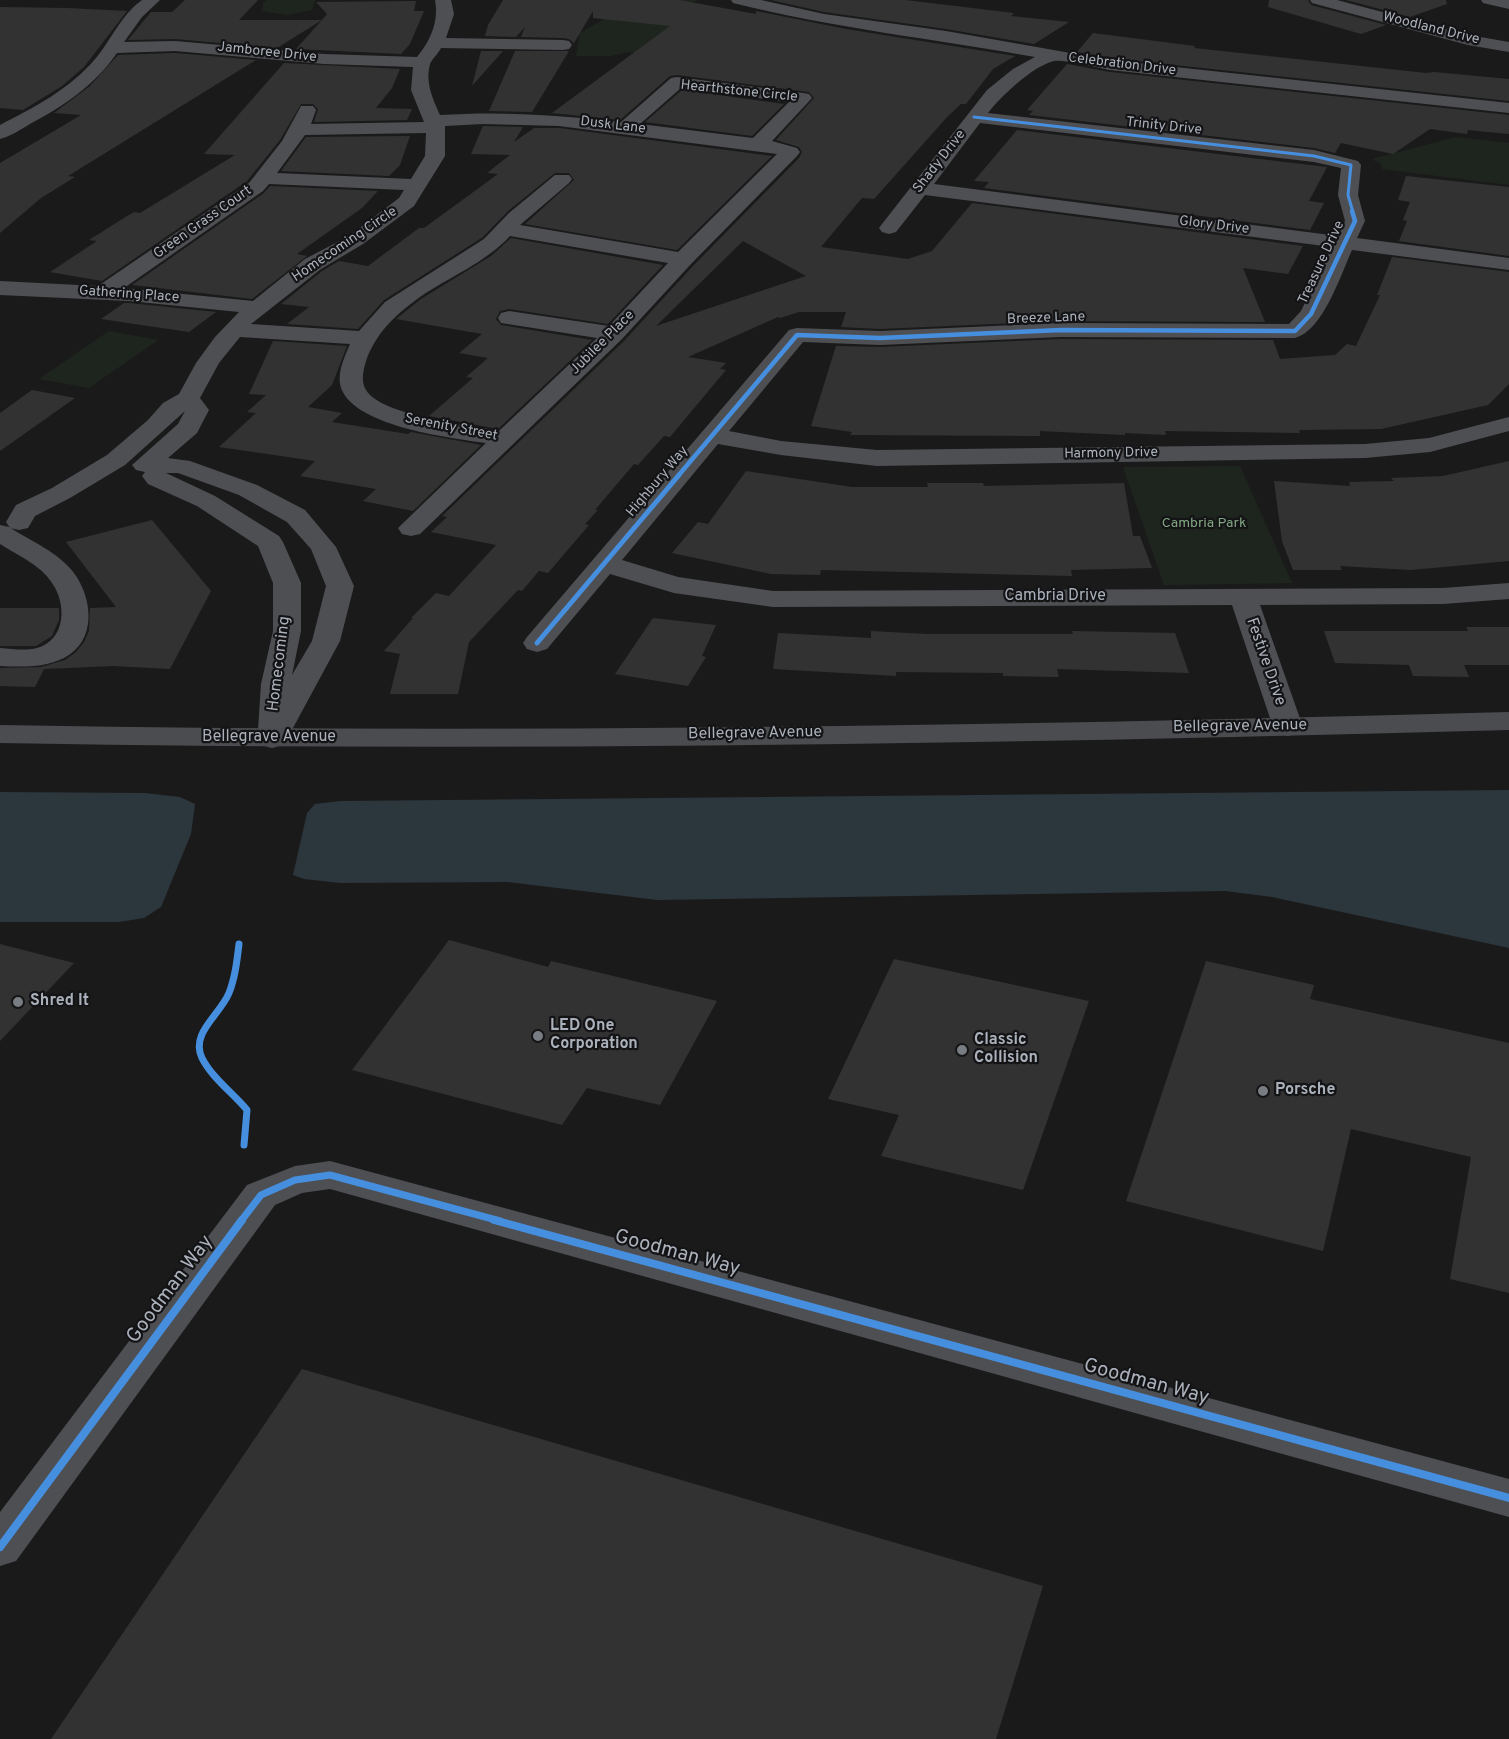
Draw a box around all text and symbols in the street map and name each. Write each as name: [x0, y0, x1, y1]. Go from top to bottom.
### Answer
street label: Woodland Drive: [1381, 9, 1481, 49]
street label: Jamboree Drive: [217, 39, 317, 67]
street label: Celebration Drive: [1067, 50, 1177, 80]
street label: Hearthstone Circle: [680, 78, 798, 106]
street label: Dusk Lane: [579, 114, 647, 138]
street label: Trinity Drive: [1125, 115, 1203, 139]
street label: Shady Drive: [910, 127, 970, 197]
street label: Green Grass Court: [151, 183, 255, 263]
street label: Homecoming Circle: [289, 204, 401, 286]
street label: Glory Drive: [1178, 213, 1250, 239]
street label: Treasure Drive: [1295, 219, 1349, 307]
street label: Gathering Place: [78, 283, 180, 307]
street label: Jubilee Place: [567, 307, 639, 379]
street label: Breeze Lane: [1007, 309, 1085, 329]
street label: Serenity Street: [403, 411, 499, 445]
street label: Highbury Way: [623, 443, 693, 521]
street label: Harmony Drive: [1064, 445, 1158, 463]
park label: Cambria Park: [1162, 516, 1246, 532]
street label: Cambria Drive: [1004, 587, 1106, 607]
street label: Homecoming: [265, 615, 295, 713]
street label: Festive Drive: [1241, 616, 1289, 708]
street label: Bellegrave Avenue: [1173, 716, 1307, 738]
street label: Bellegrave Avenue: [688, 723, 822, 745]
street label: Bellegrave Avenue: [202, 728, 336, 748]
place label: Shred It: [30, 992, 89, 1012]
marker: Shred It: [11, 995, 25, 1009]
place label: LED One Corporation: [550, 1017, 638, 1055]
marker: LED One Corporation: [531, 1029, 545, 1043]
place label: Classic Collision: [974, 1031, 1038, 1069]
marker: Classic Collision: [955, 1043, 969, 1057]
place label: Porsche: [1275, 1081, 1335, 1101]
marker: Porsche: [1256, 1084, 1270, 1098]
street label: Goodman Way: [612, 1226, 742, 1282]
street label: Goodman Way: [123, 1231, 219, 1349]
street label: Goodman Way: [1081, 1355, 1211, 1411]

